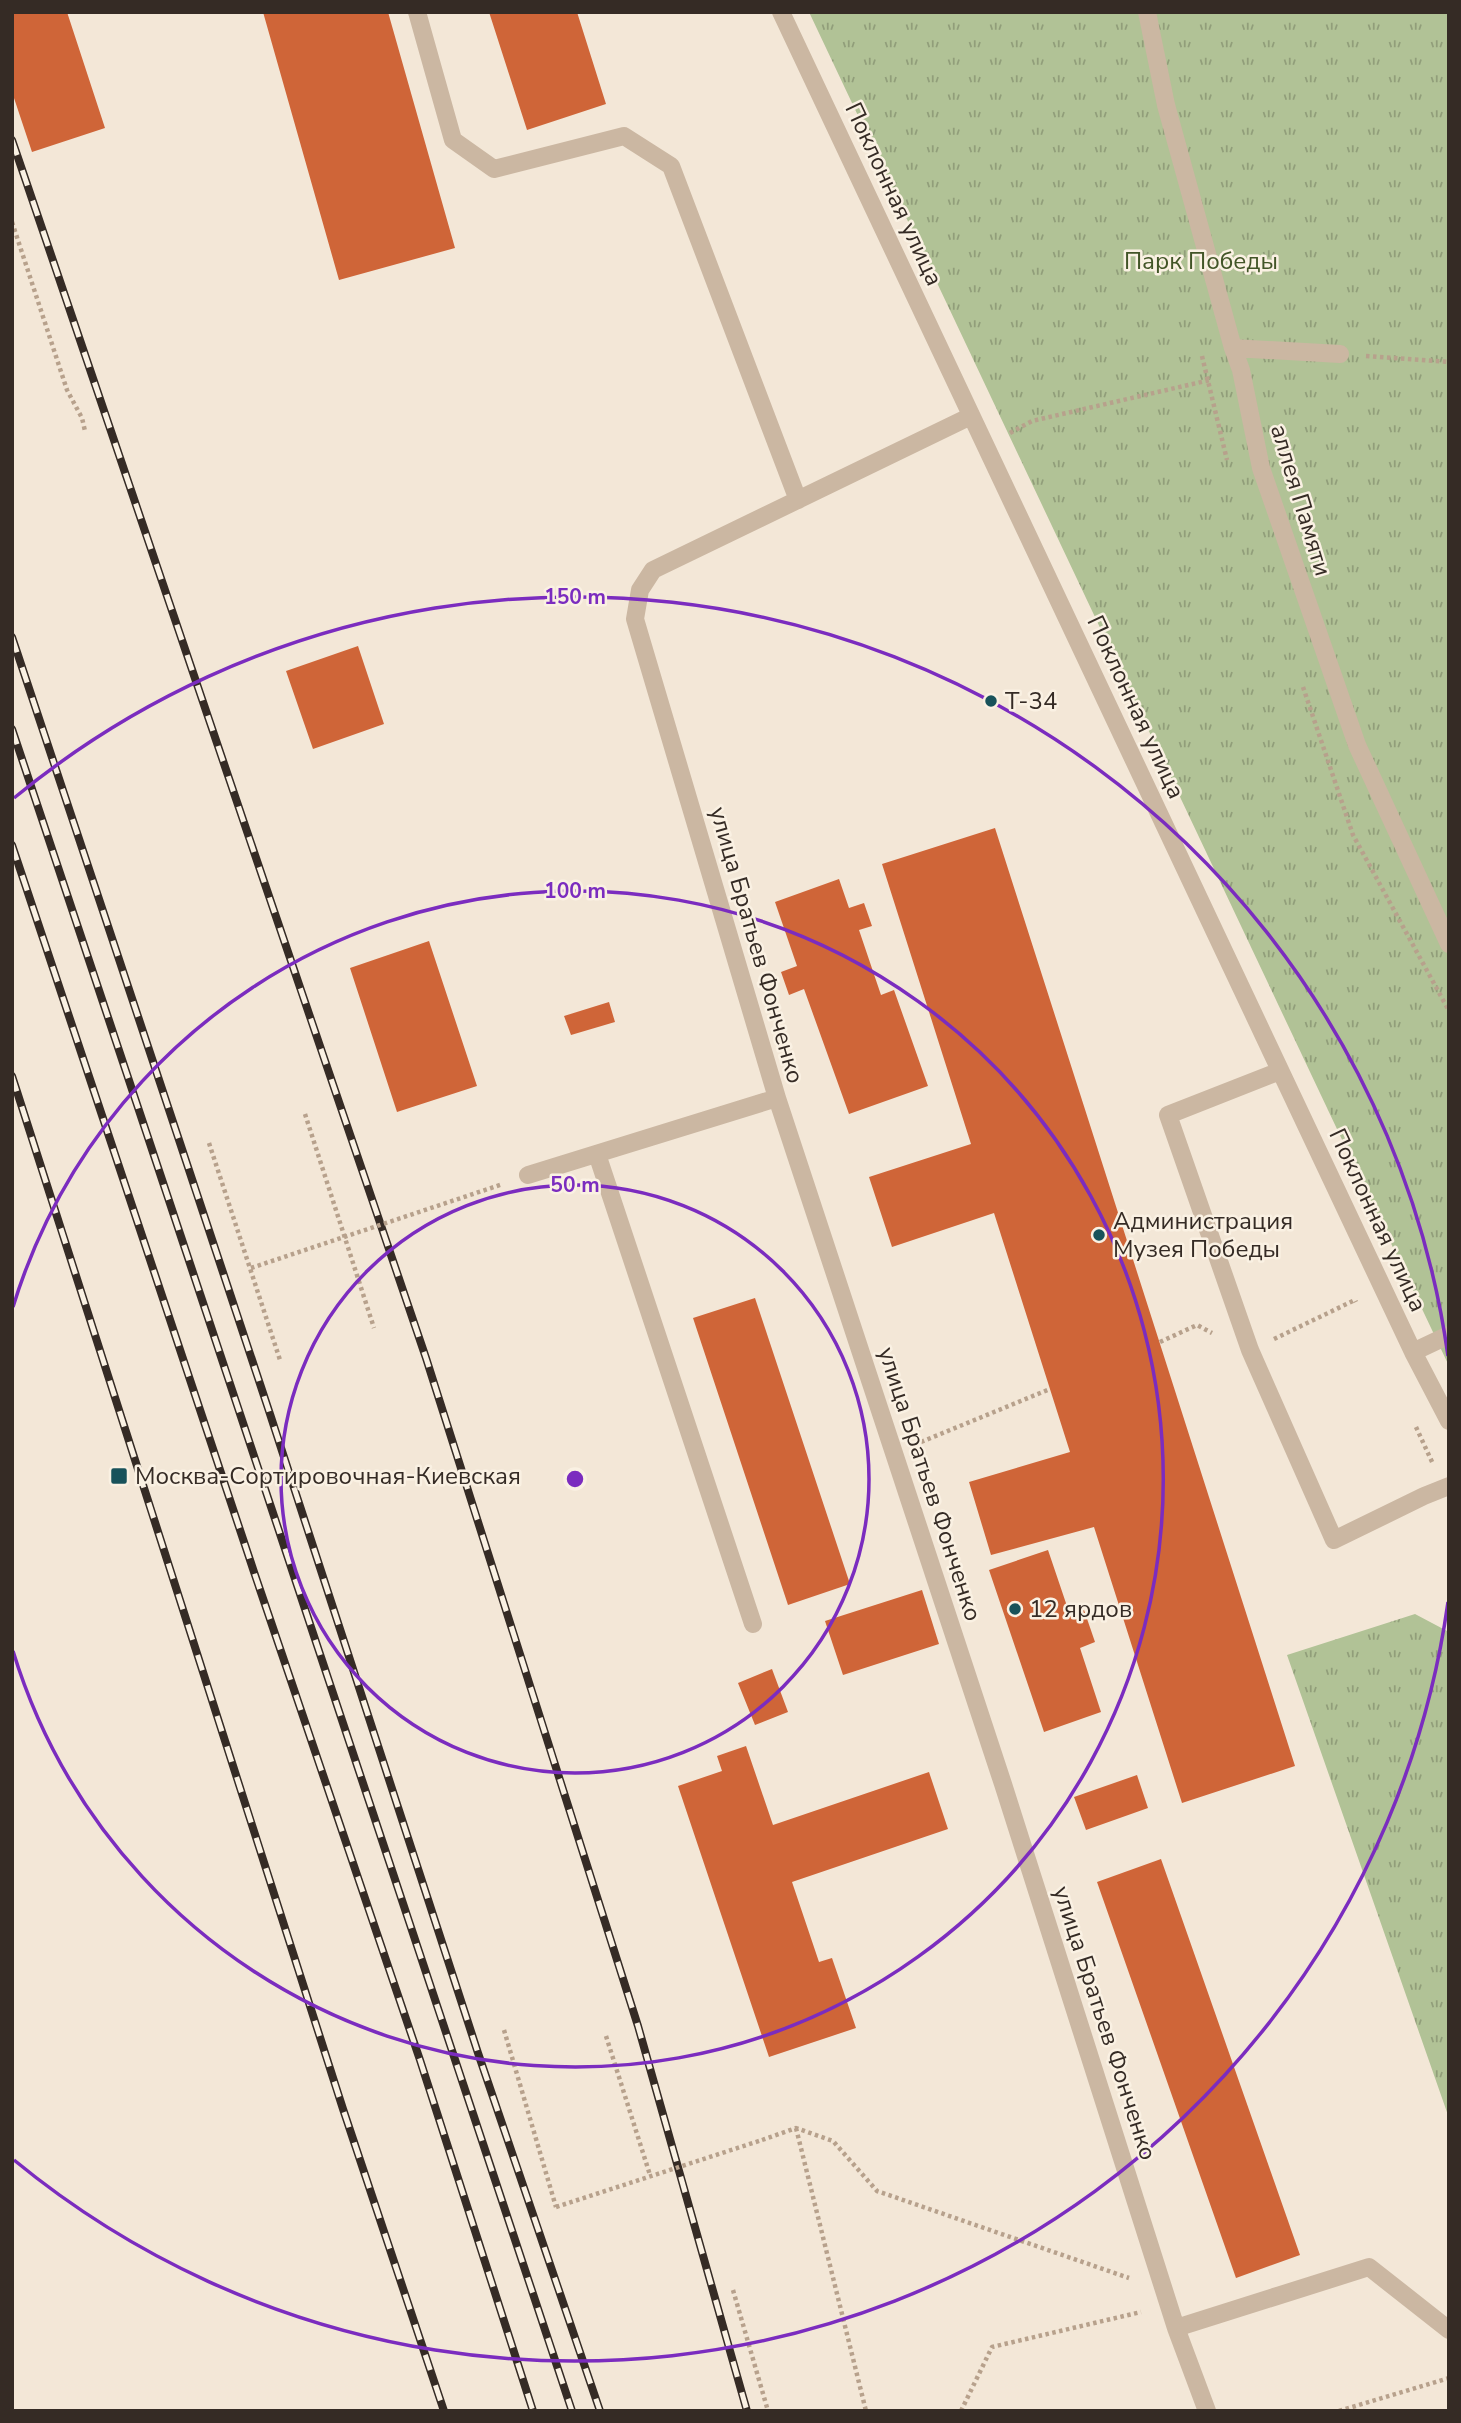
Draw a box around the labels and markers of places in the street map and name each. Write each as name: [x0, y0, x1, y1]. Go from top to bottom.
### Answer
place label: Т-34: [1005, 685, 1057, 717]
marker: Т-34: [983, 693, 999, 709]
place label: Администрация Музея Победы: [1113, 1205, 1293, 1265]
marker: Администрация Музея Победы: [1091, 1227, 1107, 1243]
place label: Москва-Сортировочная-Киевская: [135, 1460, 521, 1492]
marker: Москва-Сортировочная-Киевская: [109, 1466, 129, 1486]
centre of rings: [563, 1467, 587, 1491]
place label: 12 ярдов: [1029, 1593, 1132, 1625]
marker: 12 ярдов: [1007, 1601, 1023, 1617]

